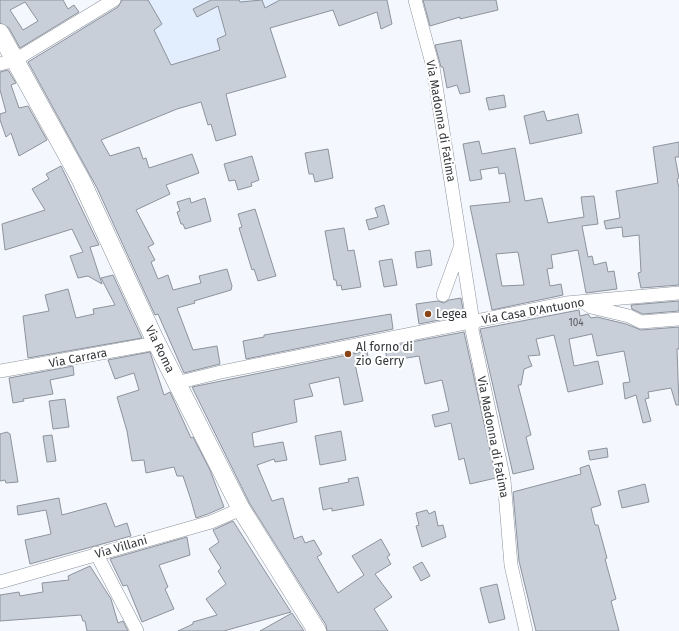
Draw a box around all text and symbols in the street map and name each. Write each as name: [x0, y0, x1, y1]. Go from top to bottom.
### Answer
street label: Via Madonna di Fatima: [423, 59, 459, 183]
street label: Via Casa D'Antuono: [480, 295, 586, 327]
place label: Legea: [436, 307, 467, 321]
marker: Legea: [423, 309, 433, 319]
house number: 104: [568, 317, 584, 329]
street label: Via Roma: [143, 323, 177, 375]
place label: Al forno di zio Gerry: [356, 340, 413, 368]
street label: Via Carrara: [48, 345, 108, 371]
marker: Al forno di zio Gerry: [343, 349, 353, 359]
street label: Via Madonna di Fatima: [474, 375, 512, 499]
street label: Via Villani: [93, 533, 149, 561]

